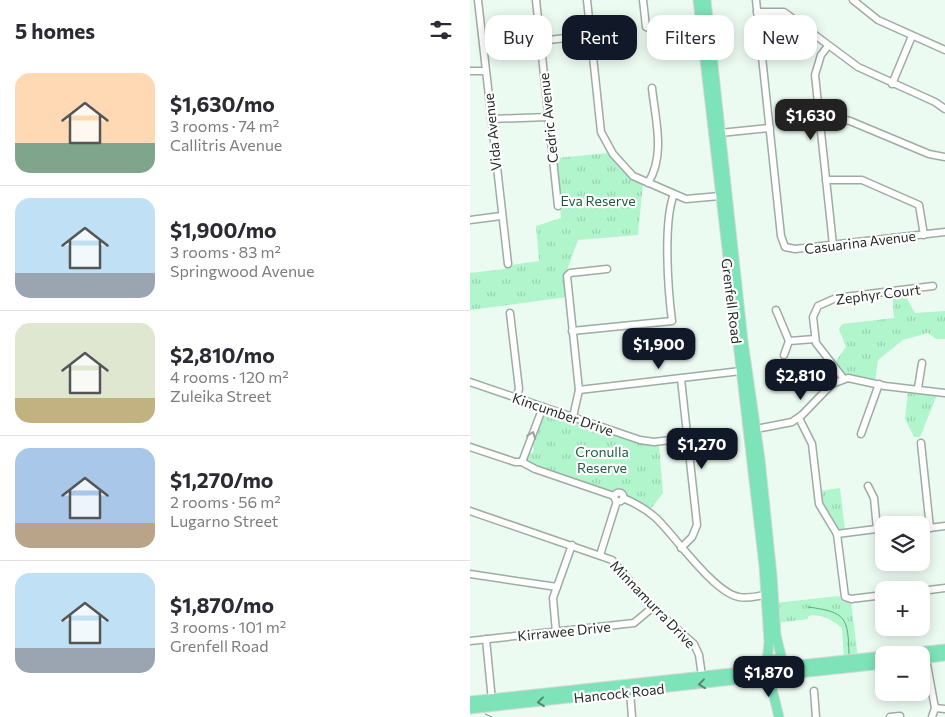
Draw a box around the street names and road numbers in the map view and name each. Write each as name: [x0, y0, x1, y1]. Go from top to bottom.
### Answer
street label: Cedric Avenue: [535, 72, 561, 164]
street label: Vida Avenue: [479, 92, 505, 172]
street label: Casuarina Avenue: [803, 227, 917, 257]
street label: Grenfell Road: [718, 257, 746, 345]
street label: Zephyr Court: [835, 280, 922, 308]
street label: Kincumber Drive: [510, 389, 616, 439]
street label: Minnamurra Drive: [607, 557, 699, 651]
street label: Kirrawee Drive: [517, 618, 611, 644]
street label: Hancock Road: [573, 680, 665, 706]

